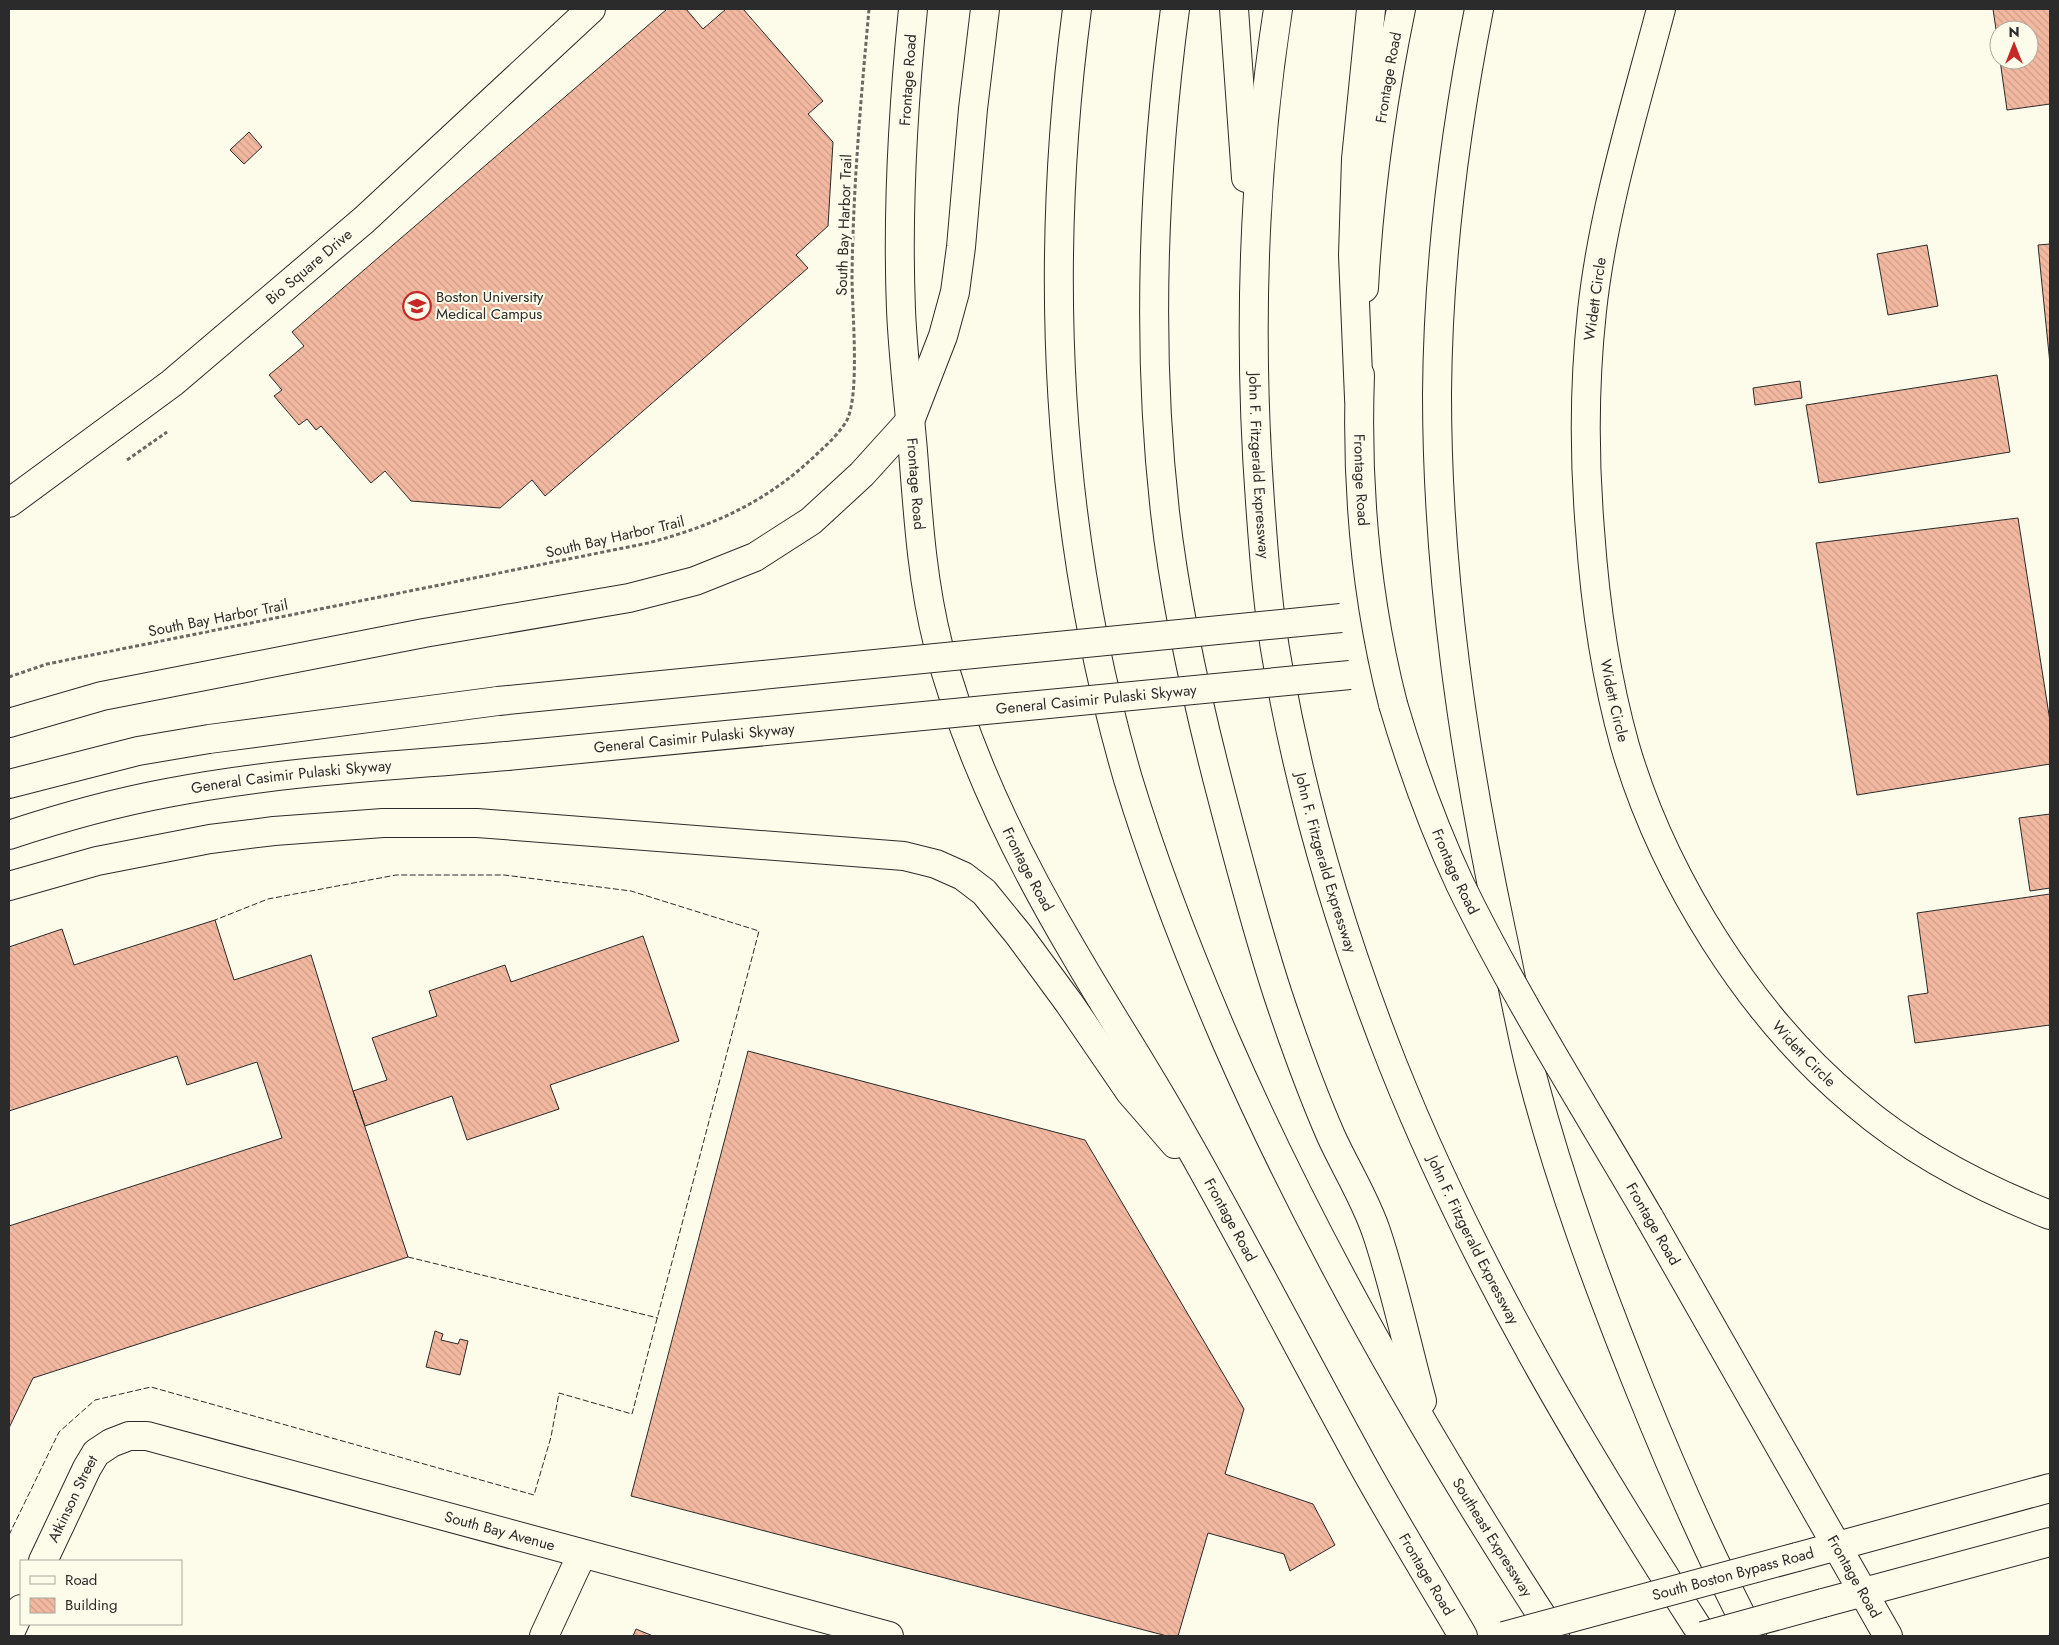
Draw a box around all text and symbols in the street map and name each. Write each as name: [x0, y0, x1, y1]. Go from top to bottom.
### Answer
north arrow: [1989, 20, 2039, 70]
text: N: [2008, 22, 2020, 42]
street label: Frontage Road: [1370, 30, 1407, 125]
street label: Frontage Road: [894, 33, 922, 127]
street label: South Bay Harbor Trail: [831, 154, 857, 296]
street label: Bio Square Drive: [261, 223, 357, 310]
street label: Widett Circle: [1578, 256, 1612, 342]
place label: Boston University Medical Campus: [436, 286, 544, 325]
school or university icon: Boston University Medical Campus: [402, 291, 432, 321]
street label: John F. Fitzgerald Expressway: [1243, 370, 1275, 560]
street label: Frontage Road: [1348, 434, 1374, 527]
street label: Frontage Road: [901, 437, 930, 531]
street label: South Bay Harbor Trail: [543, 510, 687, 564]
street label: South Bay Harbor Trail: [146, 594, 290, 642]
street label: Widett Circle: [1594, 657, 1634, 745]
street label: General Casimir Pulaski Skyway: [995, 679, 1198, 720]
street label: General Casimir Pulaski Skyway: [593, 717, 796, 759]
street label: General Casimir Pulaski Skyway: [189, 754, 393, 799]
street label: John F. Fitzgerald Expressway: [1289, 769, 1362, 956]
street label: Frontage Road: [997, 823, 1059, 915]
street label: Frontage Road: [1426, 825, 1484, 918]
street label: Widett Circle: [1767, 1016, 1841, 1092]
street label: John F. Fitzgerald Expressway: [1421, 1150, 1525, 1329]
street label: Frontage Road: [1199, 1174, 1262, 1266]
street label: Frontage Road: [1620, 1179, 1686, 1269]
street label: Atkinson Street: [42, 1451, 103, 1546]
street label: Southeast Expressway: [1447, 1474, 1538, 1602]
street label: South Bay Avenue: [442, 1506, 558, 1557]
street label: Frontage Road: [1393, 1529, 1460, 1620]
street label: Frontage Road: [1822, 1531, 1887, 1622]
street label: South Boston Bypass Road: [1650, 1542, 1816, 1606]
legend: [20, 1560, 182, 1625]
text: Road: [65, 1569, 97, 1591]
text: Building: [65, 1594, 117, 1616]

